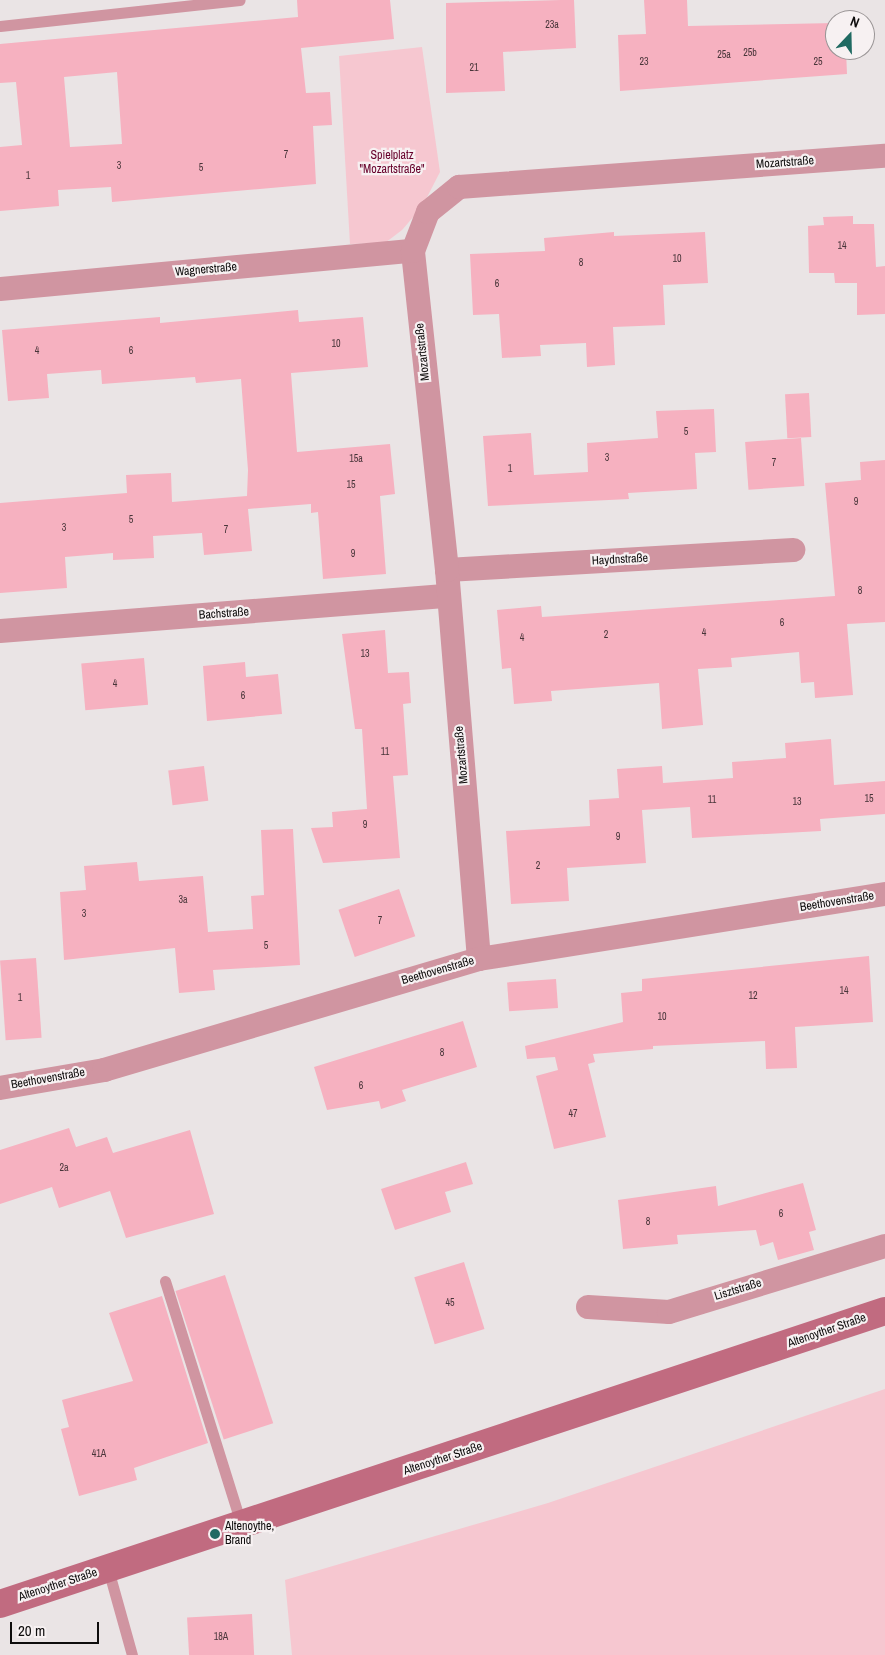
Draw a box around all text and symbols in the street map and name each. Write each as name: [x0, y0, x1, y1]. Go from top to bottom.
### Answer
north arrow: [825, 10, 875, 60]
text: N: [848, 12, 862, 32]
house number: 23a: [545, 19, 559, 31]
house number: 25b: [743, 47, 757, 59]
house number: 25a: [717, 49, 731, 61]
house number: 23: [639, 56, 649, 68]
house number: 25: [813, 56, 823, 68]
house number: 21: [469, 62, 479, 74]
house number: 7: [284, 149, 288, 161]
park label: Spielplatz "Mozartstraße": [360, 149, 424, 177]
street label: Mozartstraße: [756, 154, 814, 172]
house number: 3: [117, 160, 121, 172]
house number: 5: [199, 162, 203, 174]
house number: 1: [26, 170, 30, 182]
house number: 14: [837, 240, 847, 252]
house number: 10: [672, 253, 682, 265]
house number: 8: [579, 257, 583, 269]
street label: Wagnerstraße: [175, 260, 237, 280]
house number: 6: [495, 278, 499, 290]
street label: Mozartstraße: [413, 322, 433, 382]
house number: 10: [331, 338, 341, 350]
house number: 4: [35, 345, 39, 357]
house number: 6: [129, 345, 133, 357]
house number: 5: [684, 426, 688, 438]
house number: 3: [605, 452, 609, 464]
house number: 15a: [349, 453, 363, 465]
house number: 7: [772, 457, 776, 469]
house number: 1: [508, 463, 512, 475]
house number: 15: [346, 479, 356, 491]
house number: 9: [854, 496, 858, 508]
house number: 5: [129, 514, 133, 526]
house number: 3: [62, 522, 66, 534]
house number: 7: [224, 524, 228, 536]
house number: 9: [351, 548, 355, 560]
street label: Haydnstraße: [591, 551, 649, 569]
house number: 8: [858, 585, 862, 597]
street label: Bachstraße: [198, 605, 250, 623]
house number: 6: [780, 617, 784, 629]
house number: 4: [702, 627, 706, 639]
house number: 2: [604, 629, 608, 641]
house number: 4: [520, 632, 524, 644]
house number: 13: [360, 648, 370, 660]
house number: 4: [113, 678, 117, 690]
house number: 6: [241, 690, 245, 702]
street label: Mozartstraße: [452, 726, 472, 784]
house number: 11: [381, 746, 389, 758]
house number: 15: [864, 793, 874, 805]
house number: 11: [708, 794, 716, 806]
house number: 13: [792, 796, 802, 808]
house number: 9: [363, 819, 367, 831]
house number: 9: [616, 831, 620, 843]
house number: 2: [536, 860, 540, 872]
street label: Beethovenstraße: [799, 889, 875, 915]
house number: 3a: [178, 894, 188, 906]
house number: 3: [82, 908, 86, 920]
house number: 7: [378, 915, 382, 927]
house number: 5: [264, 940, 268, 952]
street label: Beethovenstraße: [400, 954, 476, 988]
house number: 14: [839, 985, 849, 997]
house number: 12: [748, 990, 758, 1002]
house number: 1: [18, 992, 22, 1004]
house number: 10: [657, 1011, 667, 1023]
house number: 8: [440, 1047, 444, 1059]
street label: Beethovenstraße: [10, 1065, 86, 1093]
house number: 6: [359, 1080, 363, 1092]
house number: 47: [568, 1108, 578, 1120]
house number: 2a: [59, 1162, 69, 1174]
house number: 6: [779, 1208, 783, 1220]
house number: 8: [646, 1216, 650, 1228]
street label: Lisztstraße: [713, 1276, 763, 1304]
house number: 45: [445, 1297, 455, 1309]
street label: Altenoyther Straße: [786, 1311, 868, 1351]
street label: Altenoyther Straße: [402, 1439, 484, 1479]
house number: 41A: [92, 1448, 106, 1460]
place label: Altenoythe, Brand: [225, 1520, 274, 1548]
marker: Altenoythe, Brand: [209, 1528, 221, 1540]
street label: Altenoyther Straße: [17, 1565, 99, 1605]
scale bar: [12, 1612, 101, 1644]
text: 20 m: [18, 1620, 45, 1641]
house number: 18A: [214, 1631, 228, 1643]

